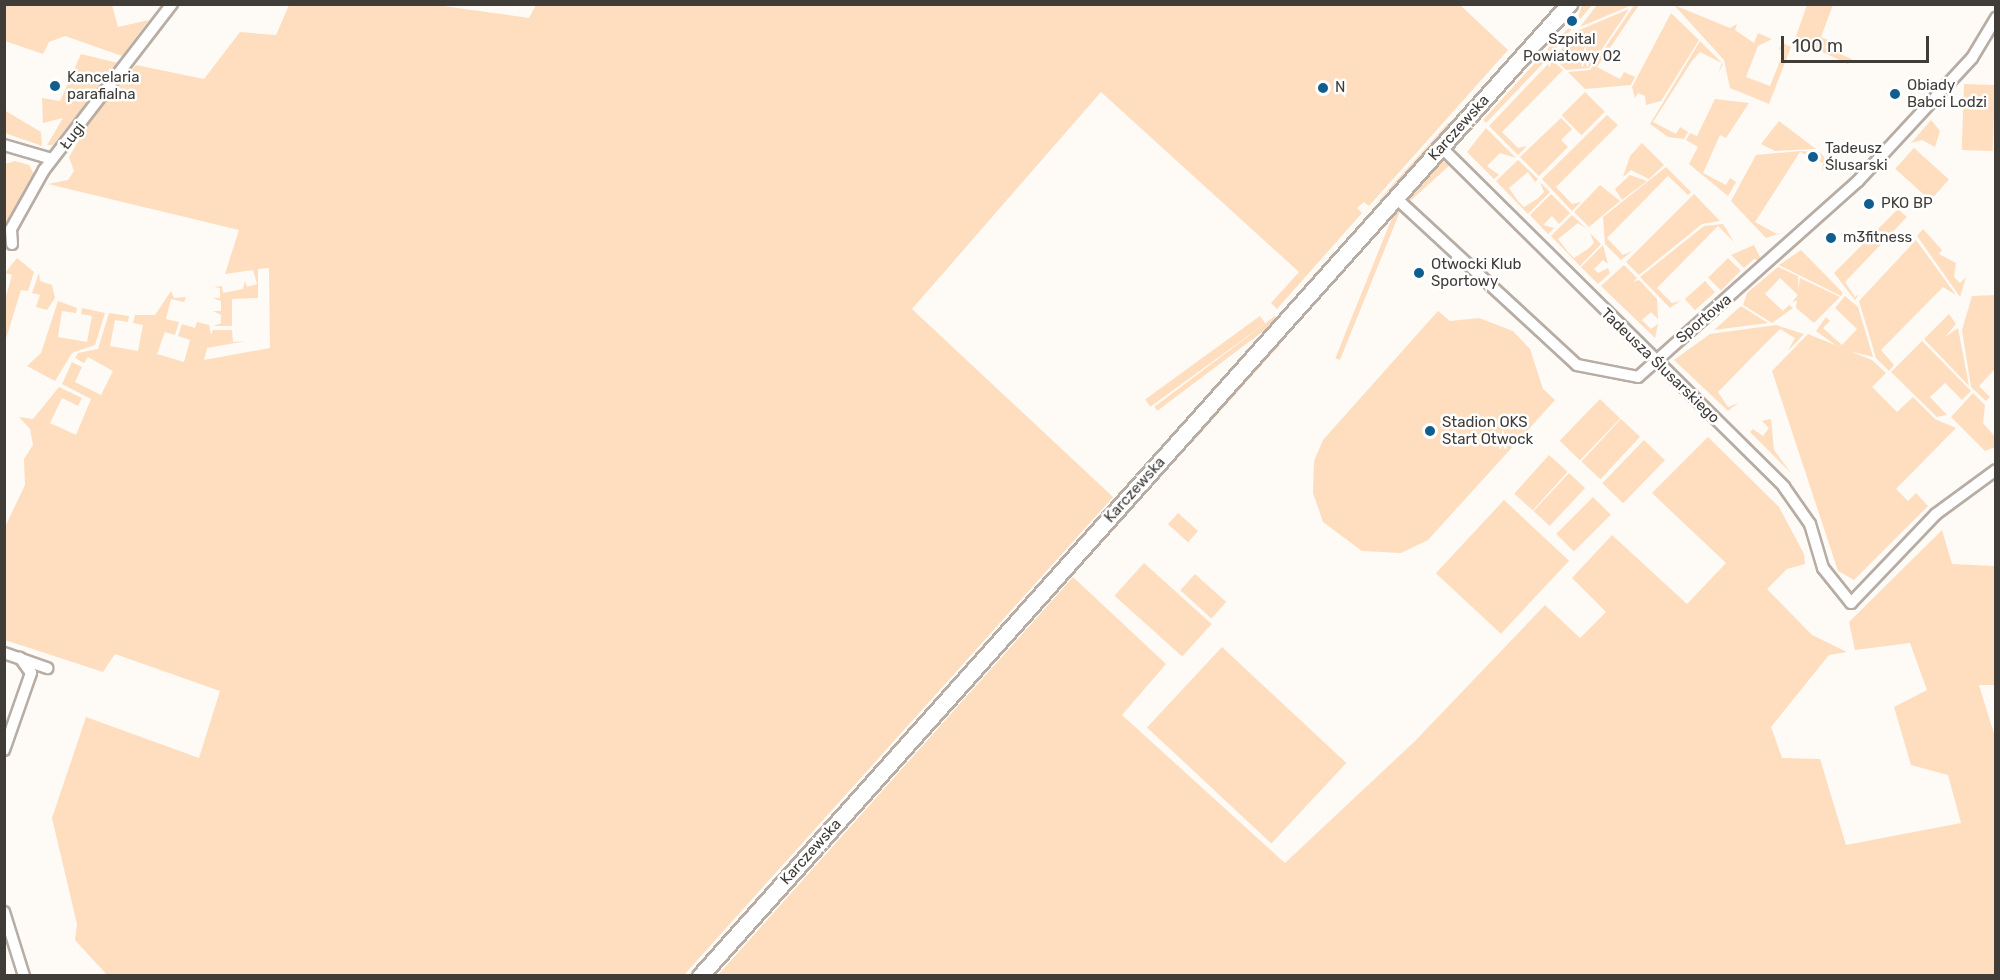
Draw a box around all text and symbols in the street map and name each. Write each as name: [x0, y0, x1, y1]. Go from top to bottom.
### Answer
marker: Szpital Powiatowy 02: [1565, 14, 1579, 28]
scale bar: [1784, 24, 1932, 62]
place label: Szpital Powiatowy 02: [1523, 30, 1621, 65]
text: 100 m: [1792, 35, 1843, 57]
place label: Kancelaria parafialna: [67, 68, 139, 103]
place label: Obiady Babci Lodzi: [1907, 76, 1987, 111]
marker: Kancelaria parafialna: [48, 79, 62, 93]
place label: N: [1335, 79, 1345, 97]
marker: N: [1316, 81, 1330, 95]
marker: Obiady Babci Lodzi: [1888, 87, 1902, 101]
street label: Karczewska: [1425, 91, 1493, 165]
street label: Ługi: [57, 119, 89, 153]
place label: Tadeusz Ślusarski: [1825, 139, 1888, 174]
marker: Tadeusz Ślusarski: [1806, 150, 1820, 164]
place label: PKO BP: [1881, 195, 1933, 213]
marker: PKO BP: [1862, 197, 1876, 211]
place label: m3fitness: [1843, 229, 1912, 247]
marker: m3fitness: [1824, 231, 1838, 245]
place label: Otwocki Klub Sportowy: [1431, 255, 1521, 290]
marker: Otwocki Klub Sportowy: [1412, 266, 1426, 280]
street label: Sportowa: [1673, 291, 1735, 347]
street label: Tadeusza Ślusarskiego: [1597, 305, 1723, 427]
place label: Stadion OKS Start Otwock: [1442, 413, 1533, 448]
marker: Stadion OKS Start Otwock: [1423, 424, 1437, 438]
street label: Karczewska: [1101, 453, 1169, 527]
street label: Karczewska: [777, 815, 845, 889]

